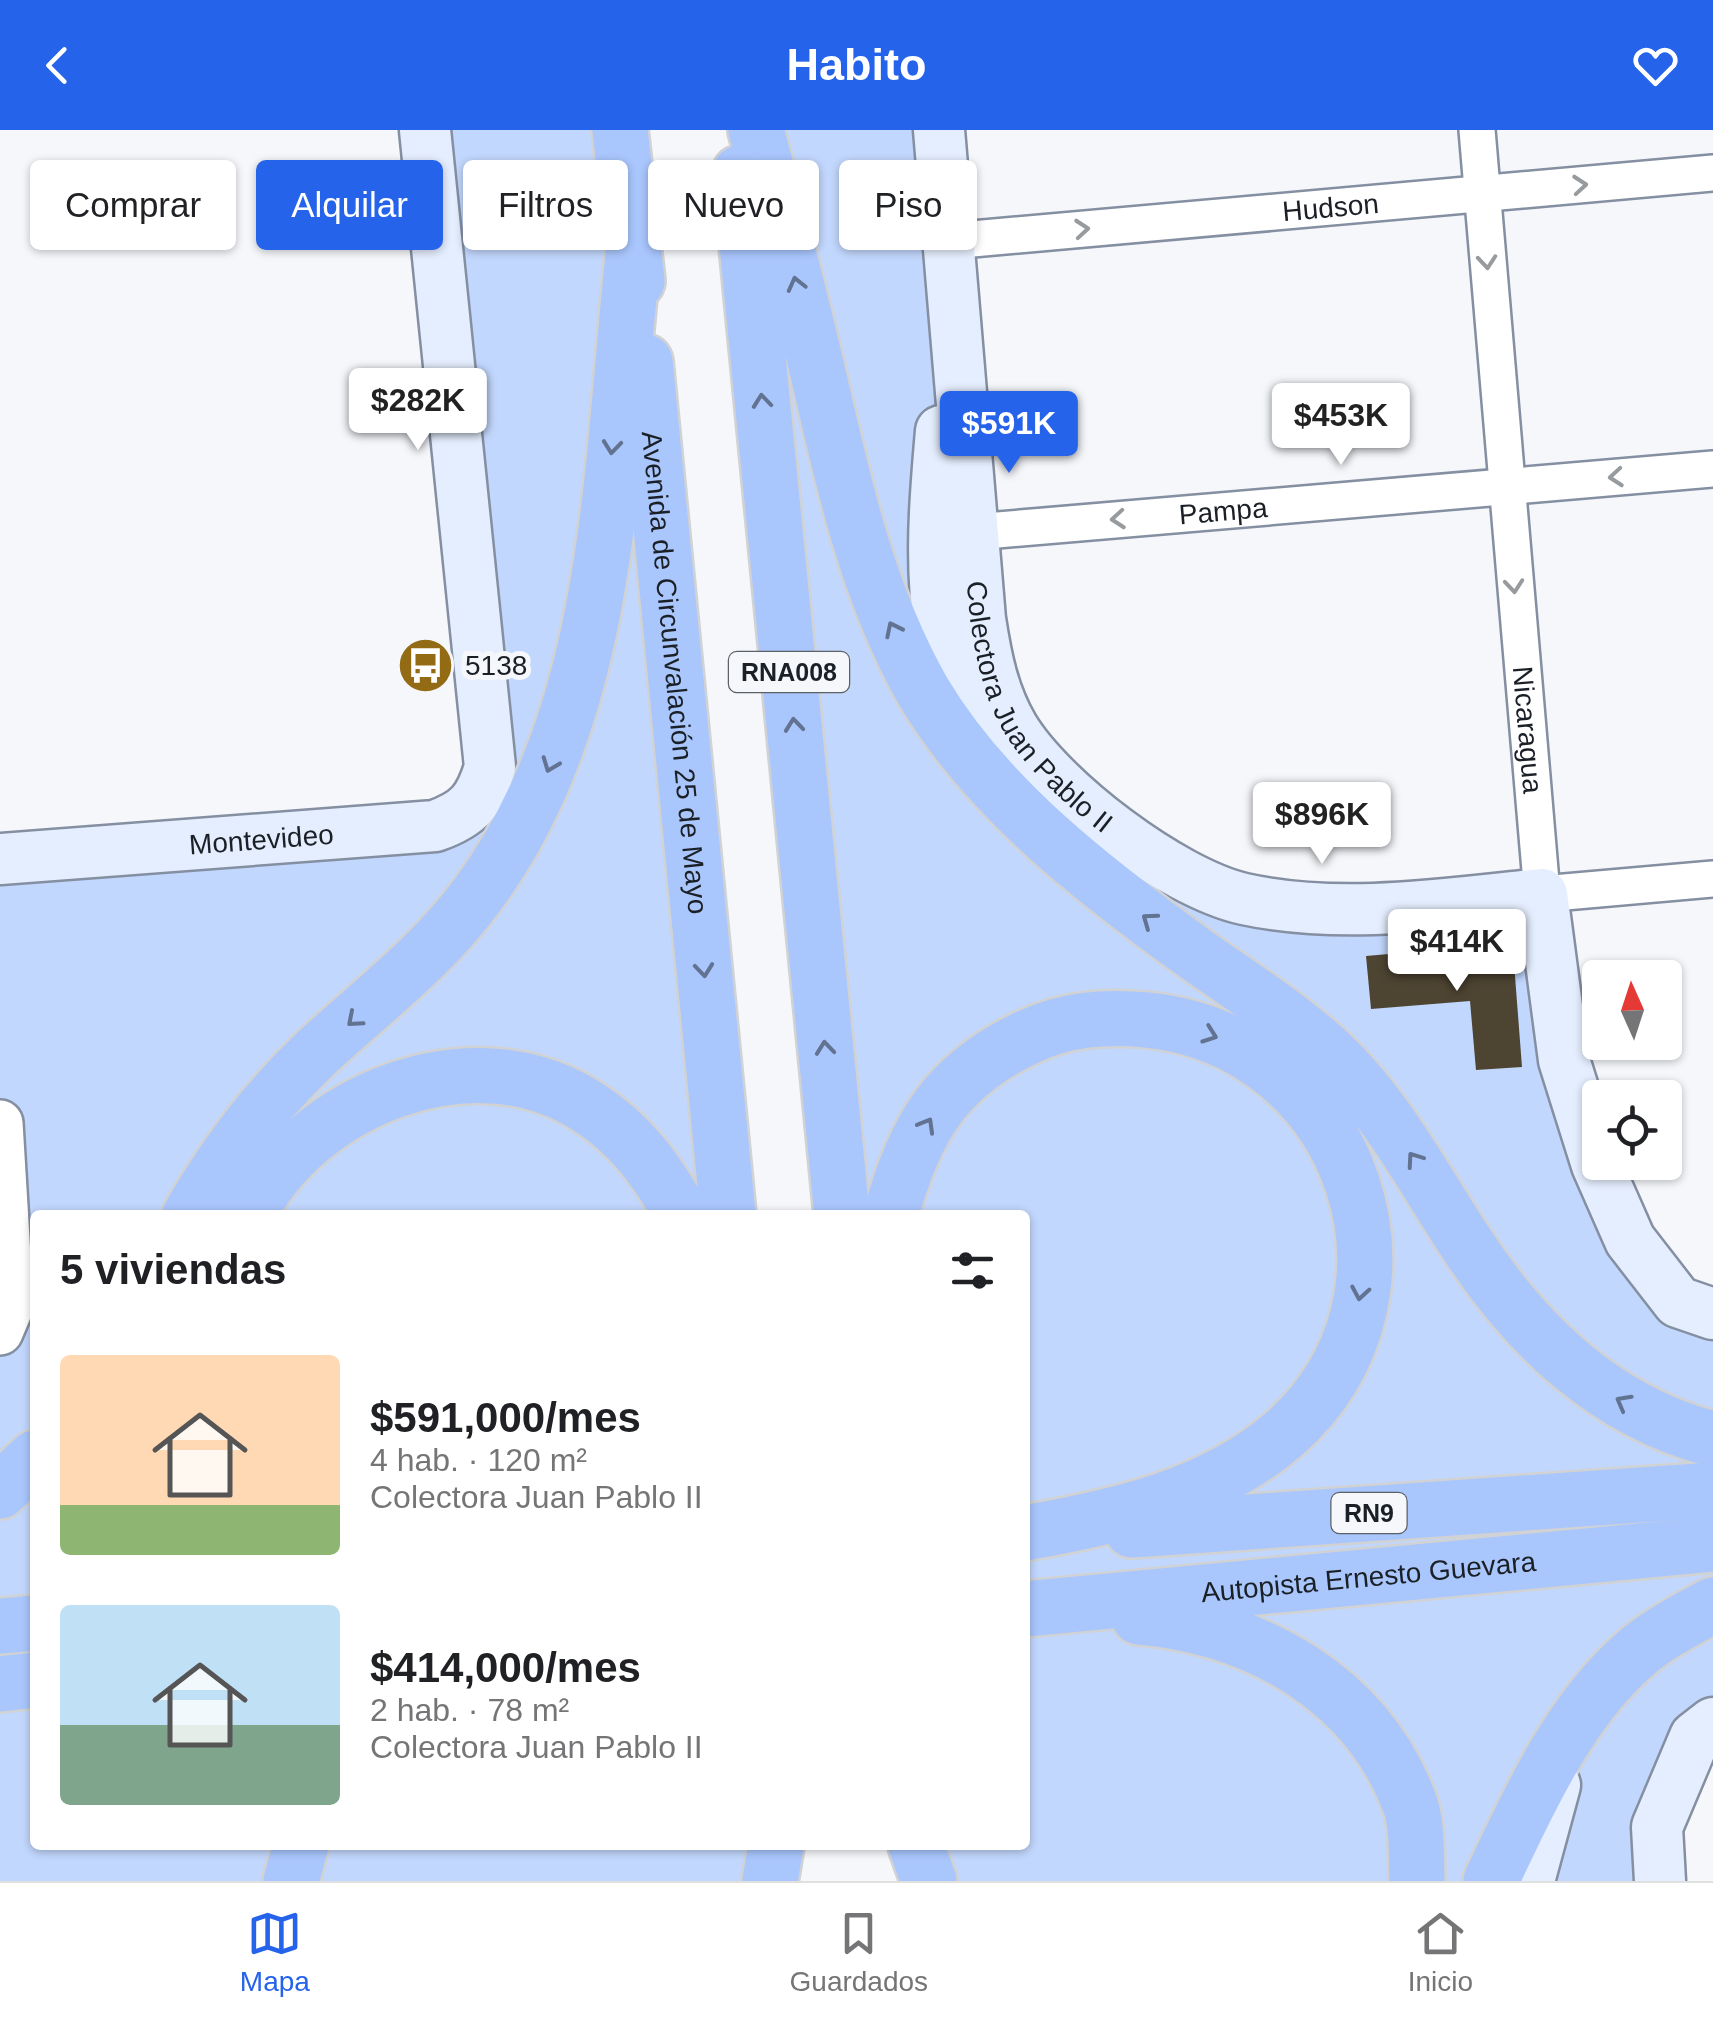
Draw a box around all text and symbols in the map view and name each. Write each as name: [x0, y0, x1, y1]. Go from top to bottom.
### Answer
icon: back: [30, 38, 85, 93]
icon: heart: [1628, 38, 1683, 93]
text: Habito: [787, 39, 927, 90]
chip: Comprar: [30, 160, 236, 250]
chip: Alquilar: [256, 160, 443, 250]
chip: Filtros: [463, 160, 628, 250]
chip: Nuevo: [648, 160, 819, 250]
chip: Piso: [839, 160, 977, 250]
one-way arrow: [1572, 174, 1588, 196]
street label: Hudson: [1281, 188, 1380, 227]
one-way arrow: [1074, 219, 1090, 241]
one-way arrow: [1476, 255, 1498, 271]
one-way arrow: [787, 276, 808, 293]
pin: $282K: [348, 368, 488, 453]
text: $282K: [371, 382, 465, 418]
pin: $453K: [1271, 383, 1411, 468]
pin: $591K: [939, 391, 1079, 476]
one-way arrow: [752, 393, 774, 409]
text: $453K: [1294, 397, 1388, 433]
text: $591K: [962, 405, 1056, 441]
street label: Avenida de Circunvalación 25 de Mayo: [636, 430, 714, 916]
one-way arrow: [602, 440, 624, 456]
one-way arrow: [1607, 465, 1623, 487]
street label: Pampa: [1178, 492, 1269, 530]
one-way arrow: [1109, 508, 1125, 530]
one-way arrow: [1503, 578, 1525, 594]
street label: Colectora Juan Pablo II: [961, 580, 1118, 839]
one-way arrow: [886, 622, 905, 640]
bus stop icon: 5138: [396, 635, 456, 695]
place label: 5138: [465, 650, 527, 681]
road number: RNA008: [729, 652, 849, 692]
street label: Nicaragua: [1507, 665, 1548, 795]
one-way arrow: [784, 716, 805, 732]
one-way arrow: [541, 755, 561, 772]
pin: $896K: [1252, 782, 1392, 867]
text: $896K: [1275, 796, 1369, 832]
street label: Montevideo: [188, 819, 335, 861]
pin: $414K: [1387, 909, 1527, 994]
one-way arrow: [1142, 914, 1160, 932]
text: $414K: [1410, 923, 1504, 959]
north arrow: [1582, 960, 1682, 1060]
map controls: [1582, 960, 1682, 1180]
one-way arrow: [693, 962, 715, 978]
one-way arrow: [347, 1008, 366, 1026]
one-way arrow: [1201, 1023, 1218, 1044]
one-way arrow: [815, 1040, 837, 1056]
button: locate: [1582, 1080, 1682, 1180]
one-way arrow: [915, 1118, 934, 1136]
one-way arrow: [1408, 1151, 1426, 1170]
icon: filters: [945, 1243, 1000, 1298]
text: 5 viviendas: [60, 1246, 286, 1293]
one-way arrow: [1350, 1285, 1371, 1301]
text: $591,000/mes: [370, 1394, 641, 1441]
one-way arrow: [1616, 1394, 1634, 1414]
icon: home: [140, 1395, 260, 1515]
text: 4 hab. · 120 m²: [370, 1442, 587, 1478]
text: Colectora Juan Pablo II: [370, 1479, 703, 1515]
road number: RN9: [1332, 1493, 1406, 1533]
street label: Autopista Ernesto Guevara: [1200, 1546, 1538, 1608]
text: $414,000/mes: [370, 1644, 641, 1691]
icon: home: [140, 1645, 260, 1765]
text: 2 hab. · 78 m²: [370, 1692, 569, 1728]
text: Colectora Juan Pablo II: [370, 1729, 703, 1765]
tab: Mapa: [240, 1906, 310, 1998]
tab: Guardados: [790, 1906, 928, 1998]
tab: Inicio: [1408, 1906, 1473, 1998]

